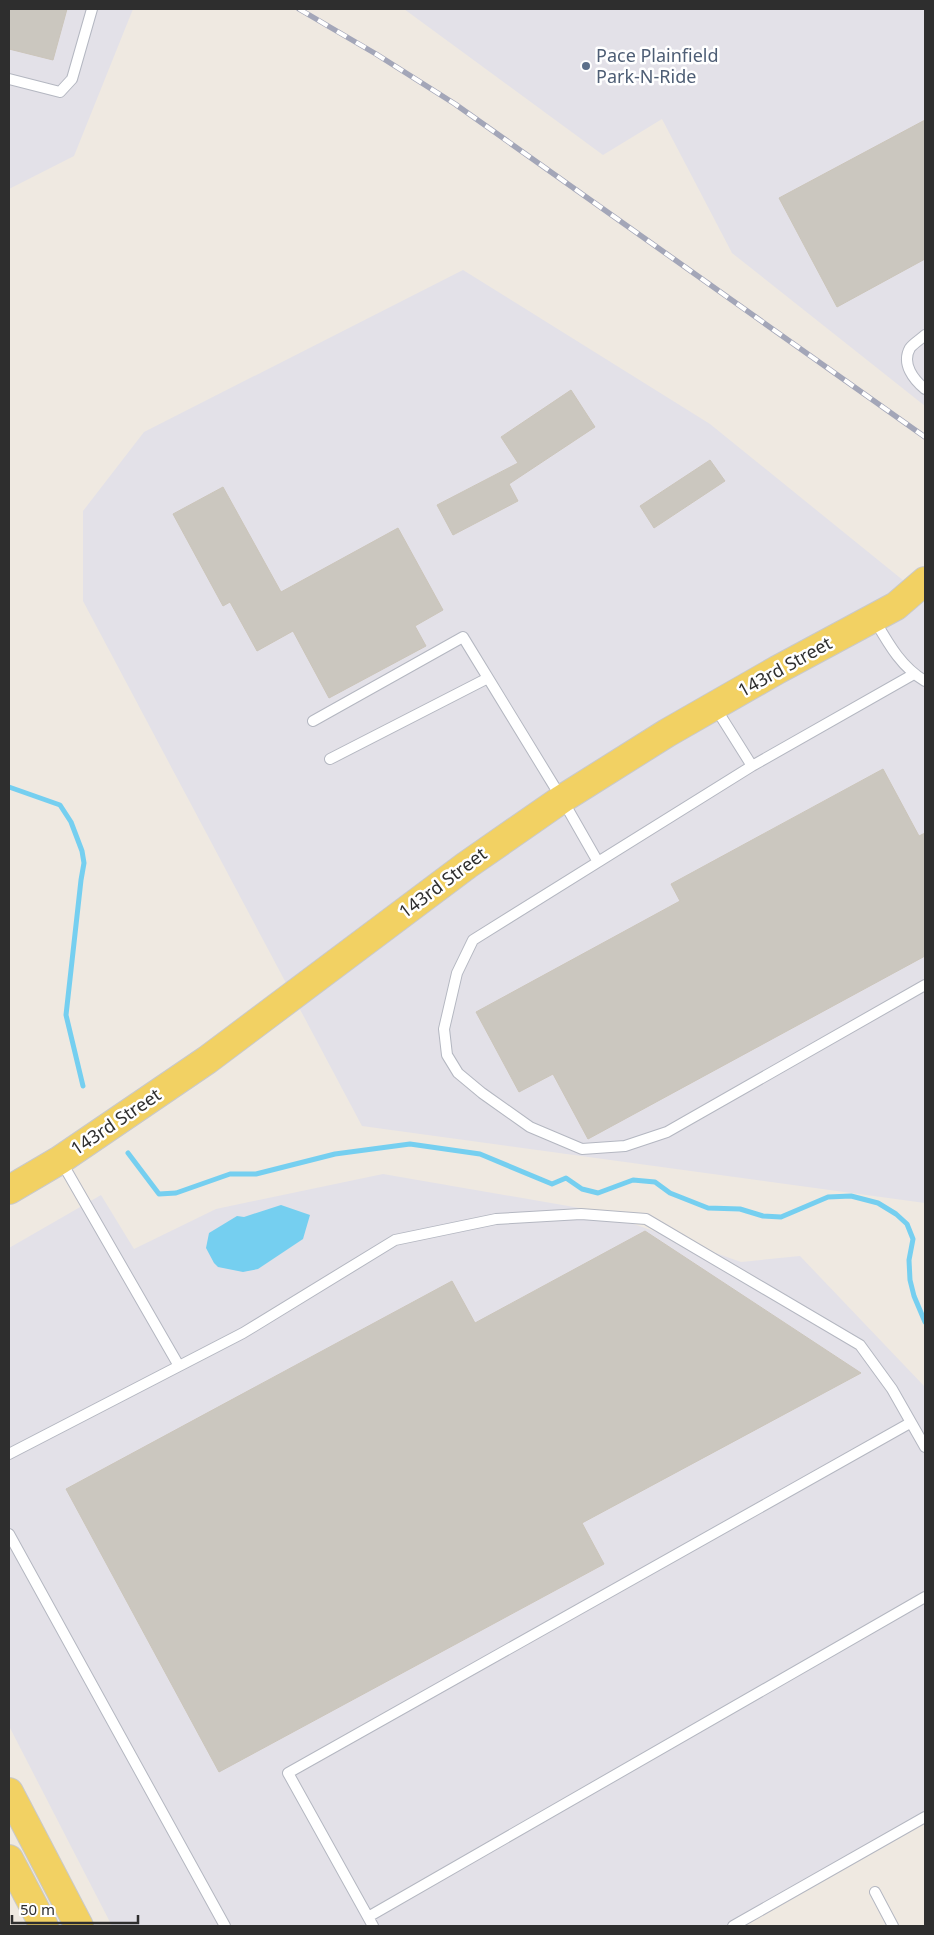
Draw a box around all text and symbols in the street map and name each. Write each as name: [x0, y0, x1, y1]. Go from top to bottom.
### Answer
place label: Pace Plainfield Park-N-Ride: [596, 43, 719, 88]
marker: Pace Plainfield Park-N-Ride: [580, 60, 592, 72]
street label: 143rd Street: [733, 630, 836, 702]
street label: 143rd Street: [394, 841, 492, 923]
street label: 143rd Street: [66, 1082, 166, 1160]
scale bar: [12, 1892, 139, 1924]
text: 50 m: [20, 1899, 55, 1919]

